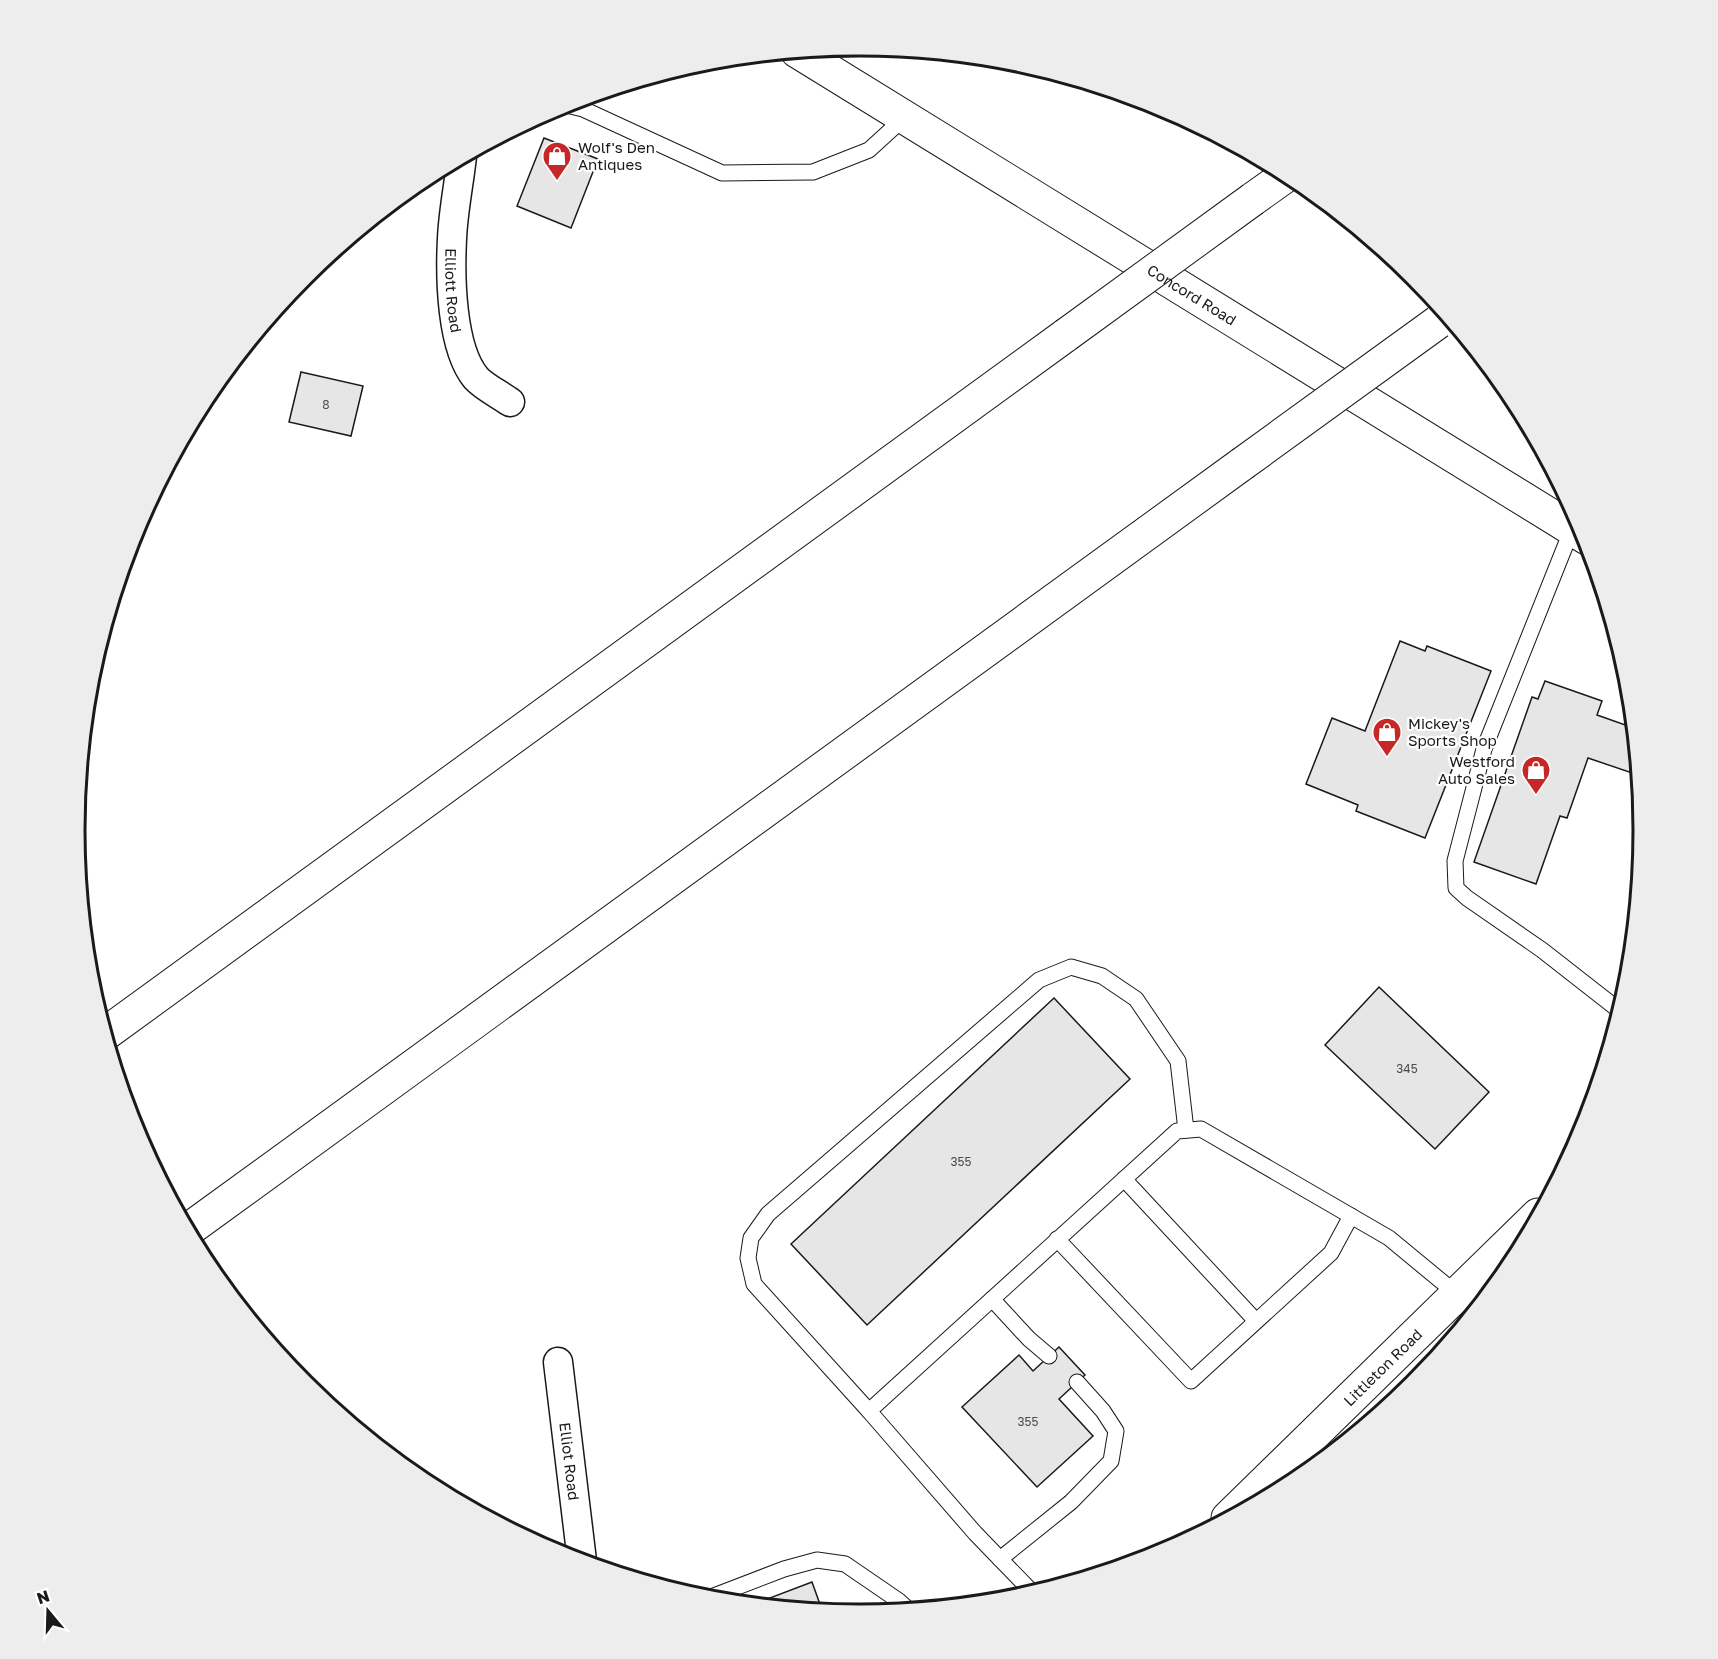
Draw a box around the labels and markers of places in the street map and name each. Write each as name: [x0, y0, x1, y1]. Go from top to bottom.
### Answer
place label: Wolf's Den Antiques: [578, 138, 655, 173]
shop icon: Wolf's Den Antiques: [541, 140, 573, 182]
place label: Mickey's Sports Shop: [1408, 714, 1497, 749]
shop icon: Mickey's Sports Shop: [1371, 716, 1403, 758]
place label: Westford Auto Sales: [1438, 752, 1515, 787]
shop icon: Westford Auto Sales: [1520, 754, 1552, 796]

